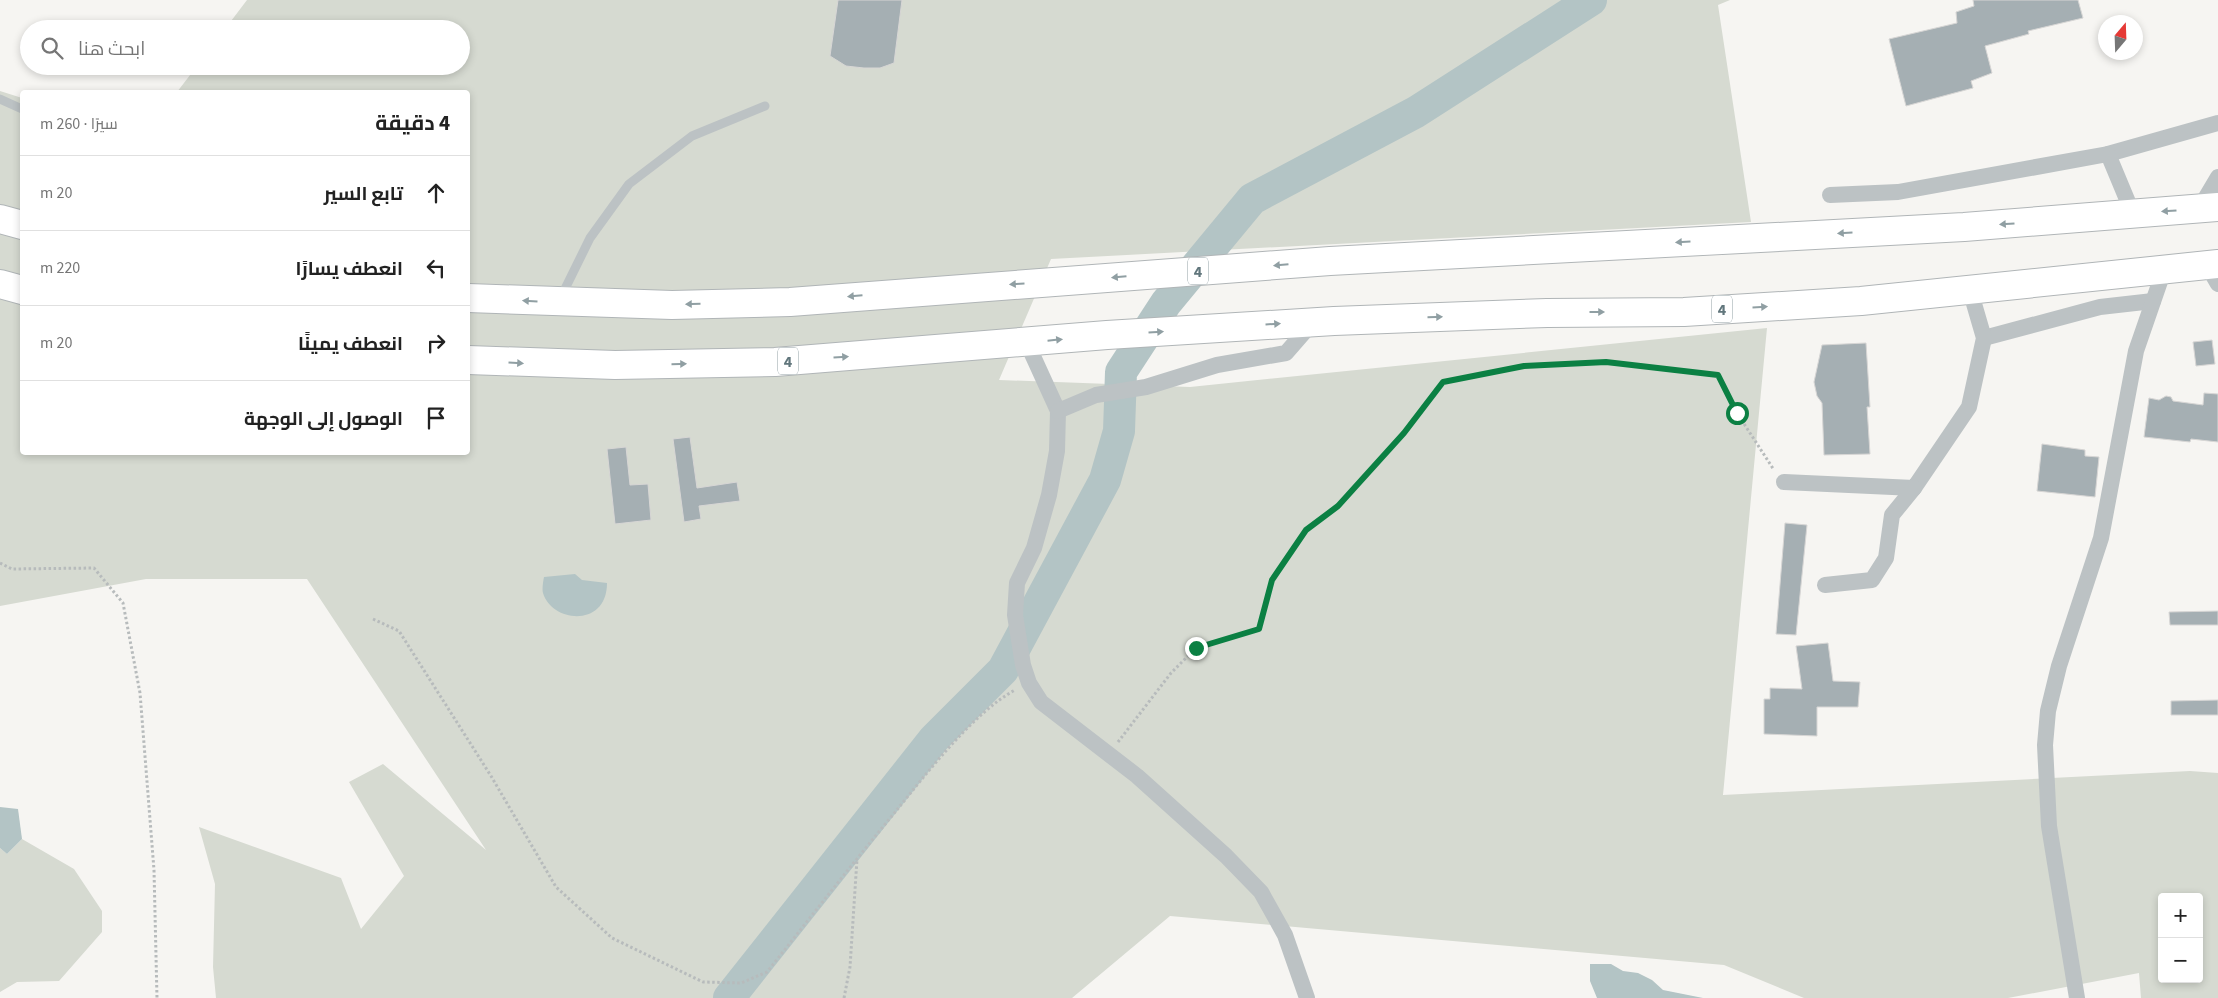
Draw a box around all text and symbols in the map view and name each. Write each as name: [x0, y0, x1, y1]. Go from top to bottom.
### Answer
north arrow: [2098, 15, 2143, 60]
search box: [20, 20, 470, 75]
icon: search: [38, 34, 66, 62]
text: ابحث هنا: [78, 36, 145, 63]
text: 4 دقيقة: [375, 108, 450, 138]
text: سيرًا · 260 m: [40, 113, 118, 135]
icon: ahead: [422, 179, 450, 207]
text: تابع السير: [324, 181, 403, 208]
text: 20 m: [40, 182, 72, 204]
one-way arrow: [2161, 208, 2177, 216]
one-way arrow: [1999, 220, 2015, 228]
one-way arrow: [1837, 230, 1853, 238]
one-way arrow: [1675, 238, 1691, 246]
icon: left: [422, 254, 450, 282]
text: انعطف يسارًا: [296, 256, 403, 283]
text: 220 m: [40, 257, 80, 279]
road number: 4: [1188, 258, 1208, 284]
one-way arrow: [1273, 261, 1289, 269]
one-way arrow: [1111, 274, 1127, 282]
one-way arrow: [1009, 280, 1025, 288]
one-way arrow: [847, 293, 863, 301]
one-way arrow: [522, 296, 538, 304]
road number: 4: [1712, 296, 1732, 322]
one-way arrow: [685, 300, 701, 308]
one-way arrow: [1752, 303, 1768, 311]
one-way arrow: [1590, 308, 1606, 316]
one-way arrow: [1427, 313, 1443, 321]
one-way arrow: [1265, 320, 1281, 328]
one-way arrow: [1148, 327, 1164, 335]
icon: right: [422, 329, 450, 357]
text: انعطف يمينًا: [298, 331, 403, 358]
text: 20 m: [40, 332, 72, 354]
one-way arrow: [1047, 336, 1063, 344]
road number: 4: [778, 348, 798, 374]
one-way arrow: [833, 353, 849, 361]
one-way arrow: [508, 359, 524, 367]
one-way arrow: [671, 360, 687, 368]
route start: [1726, 402, 1749, 425]
icon: arrive: [422, 404, 450, 432]
text: الوصول إلى الوجهة: [244, 406, 403, 433]
route end: [1185, 637, 1208, 660]
map controls: [2158, 893, 2203, 983]
button: +: [2158, 893, 2203, 938]
button: −: [2158, 938, 2203, 983]

